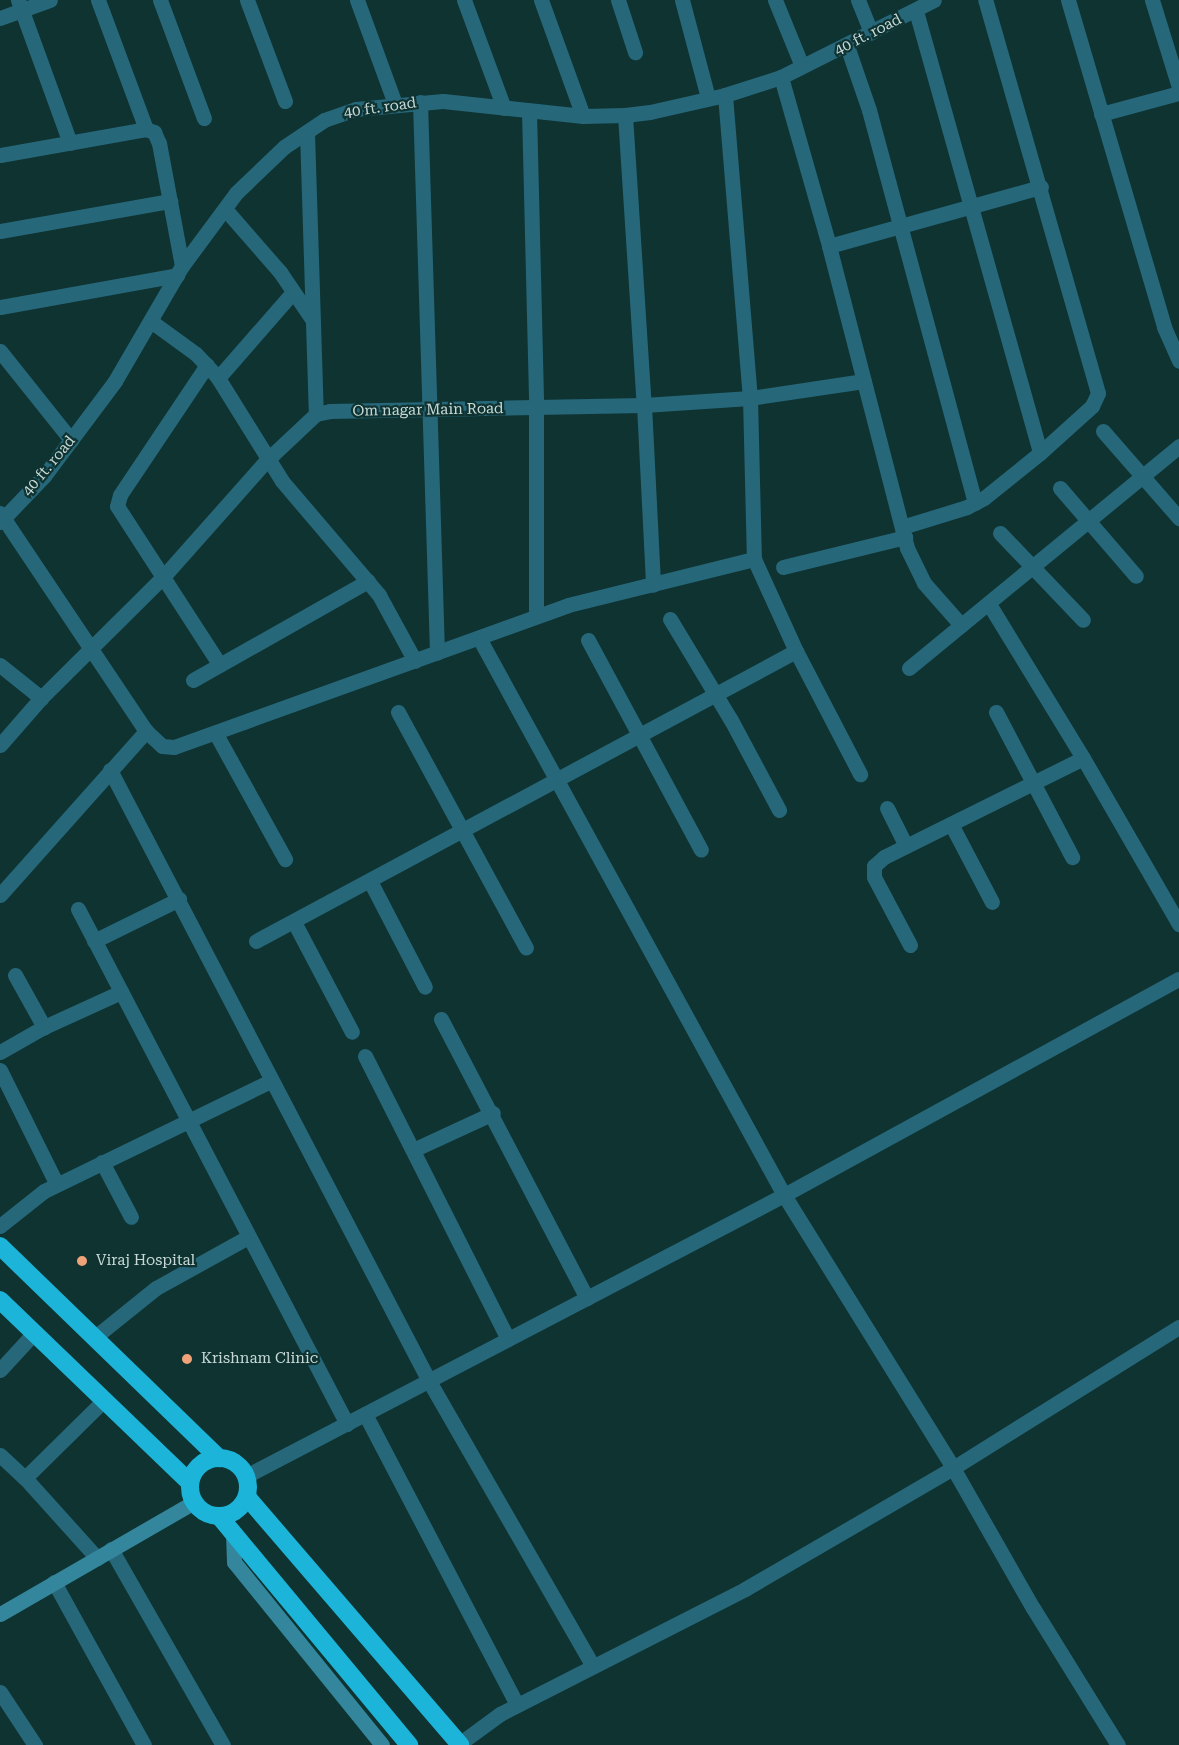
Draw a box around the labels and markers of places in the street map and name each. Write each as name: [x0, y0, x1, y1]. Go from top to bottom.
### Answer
marker: Viraj Hospital: [73, 1252, 91, 1270]
place label: Viraj Hospital: [96, 1252, 195, 1270]
marker: Krishnam Clinic: [178, 1350, 196, 1368]
place label: Krishnam Clinic: [201, 1350, 318, 1368]

